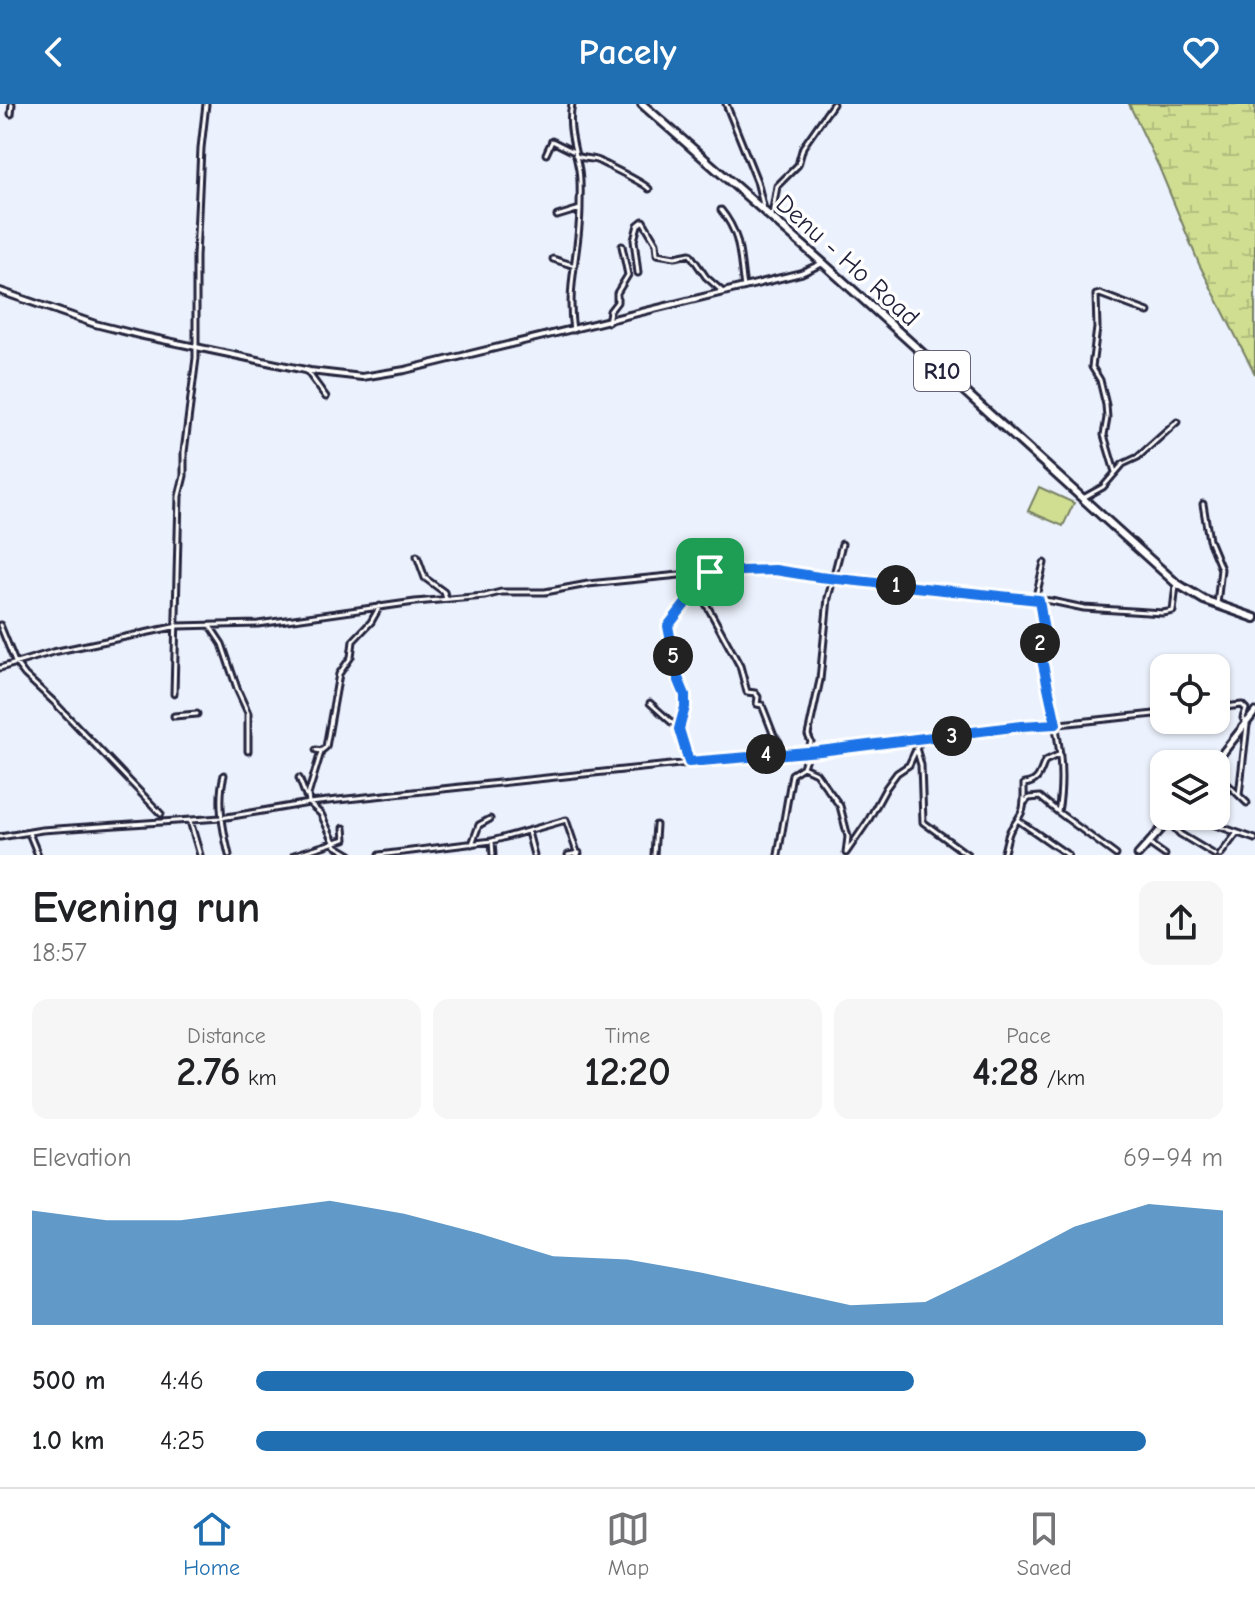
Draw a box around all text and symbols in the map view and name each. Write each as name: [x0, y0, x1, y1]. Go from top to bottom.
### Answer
icon: back: [32, 30, 76, 74]
icon: heart: [1179, 30, 1223, 74]
text: Pacely: [579, 32, 676, 73]
street label: Denu - Ho Road: [770, 189, 925, 333]
road number: R10: [914, 351, 970, 391]
pin: [676, 538, 744, 606]
icon: arrive: [688, 550, 732, 594]
pin: 1: [876, 565, 916, 605]
text: 1: [892, 572, 900, 598]
pin: 2: [1020, 623, 1060, 663]
text: 2: [1035, 630, 1045, 656]
pin: 5: [653, 636, 693, 676]
text: 5: [667, 643, 679, 669]
map controls: [1150, 654, 1230, 830]
button: locate: [1150, 654, 1230, 734]
pin: 3: [932, 716, 972, 756]
text: 3: [947, 723, 957, 749]
pin: 4: [746, 734, 786, 774]
text: 4: [761, 741, 771, 767]
button: layers: [1150, 750, 1230, 830]
button: share: [1139, 881, 1223, 965]
text: Evening run: [32, 882, 260, 933]
text: 18:57: [32, 938, 87, 968]
text: Distance: [187, 1023, 266, 1049]
text: Time: [605, 1023, 650, 1049]
text: Pace: [1006, 1023, 1051, 1049]
text: 2.76: [176, 1049, 241, 1095]
text: 12:20: [584, 1049, 671, 1095]
text: 4:28: [972, 1049, 1039, 1095]
text: km: [241, 1065, 277, 1091]
text: /km: [1039, 1065, 1085, 1091]
text: Elevation: [32, 1143, 132, 1173]
text: 69–94 m: [1123, 1143, 1223, 1173]
text: 500 m: [32, 1366, 106, 1396]
text: 4:46: [160, 1366, 204, 1396]
text: 1.0 km: [32, 1426, 104, 1456]
text: 4:25: [160, 1426, 205, 1456]
tab: Home: [183, 1507, 240, 1581]
tab: Map: [606, 1507, 650, 1581]
tab: Saved: [1017, 1507, 1072, 1581]

